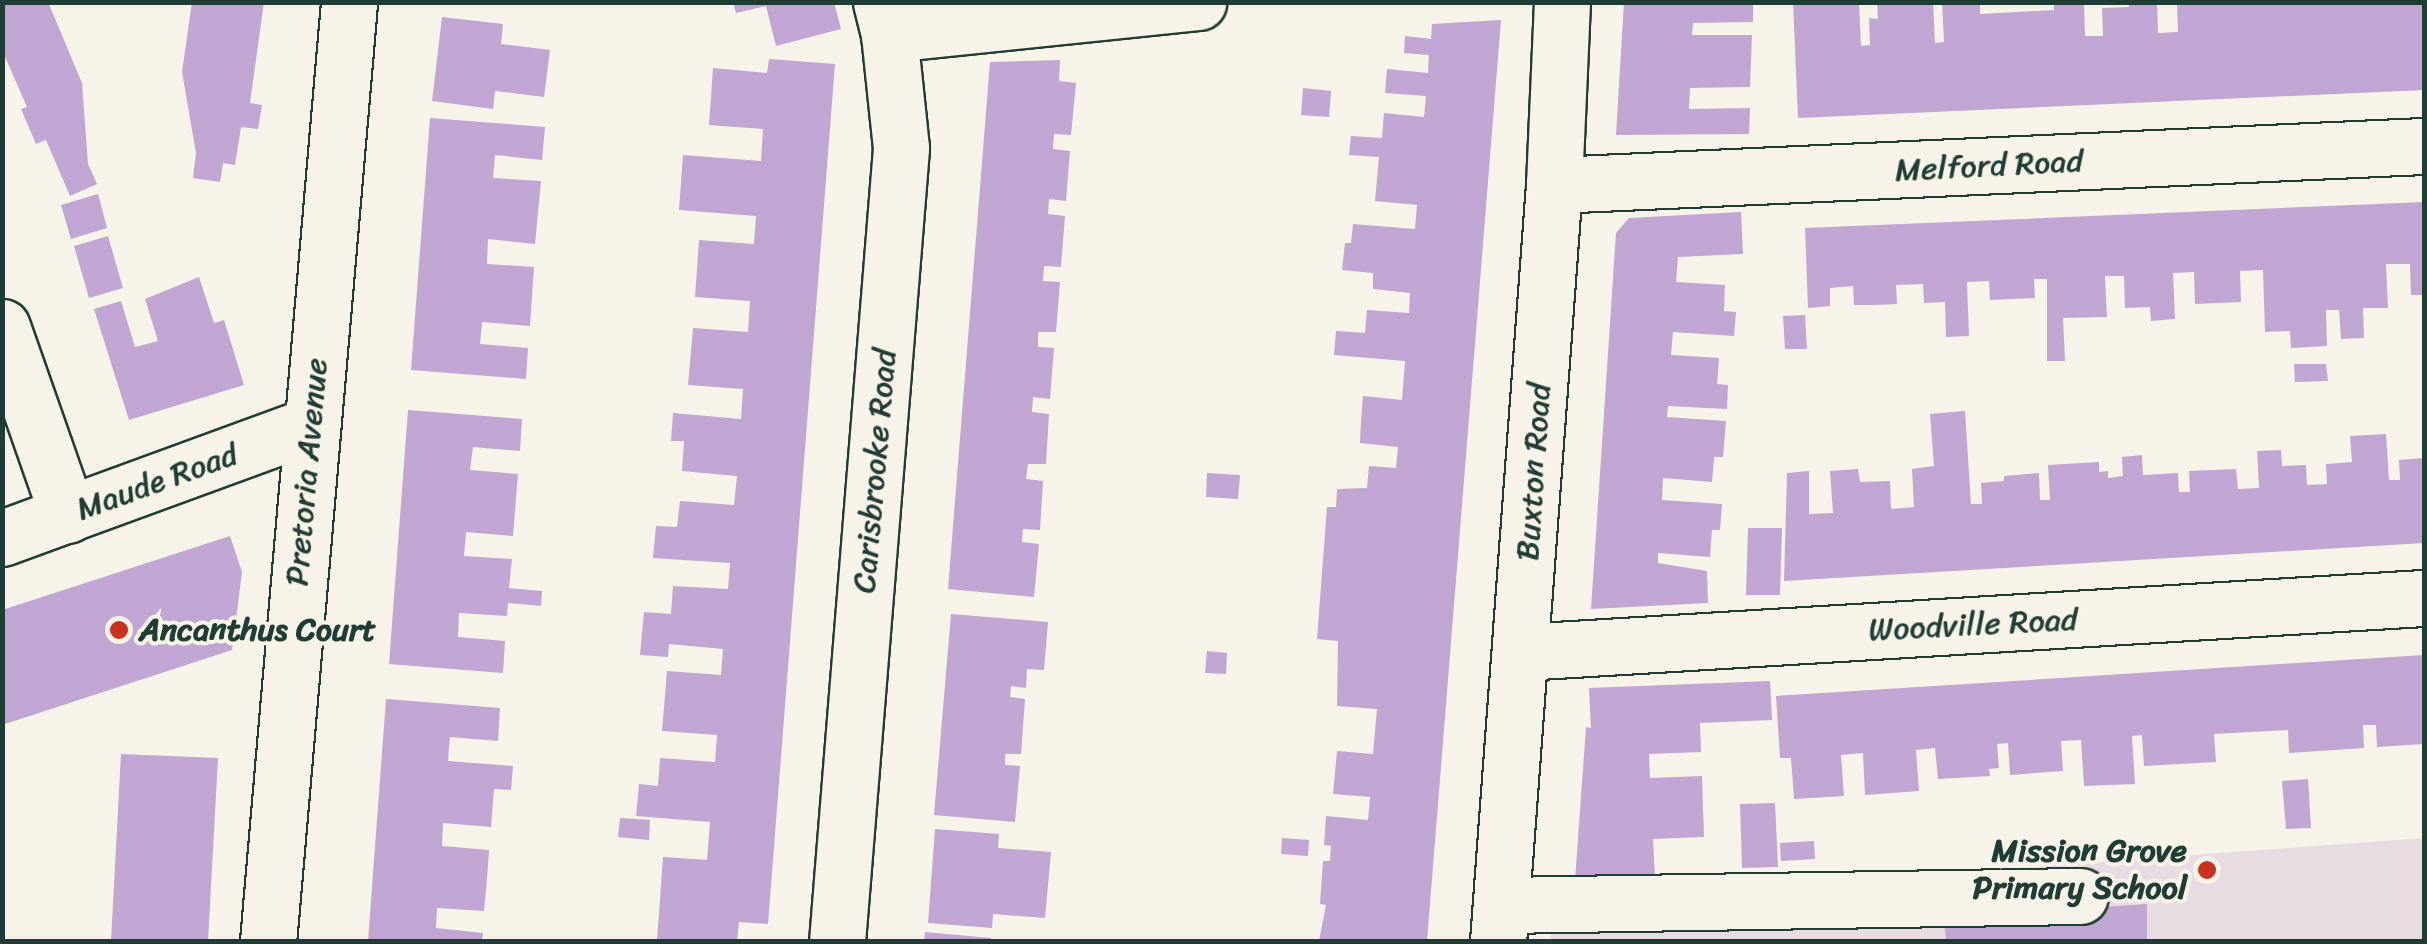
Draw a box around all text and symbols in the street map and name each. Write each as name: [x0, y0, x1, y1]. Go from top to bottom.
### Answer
street label: Melford Road: [1894, 142, 2084, 190]
street label: Carisbrooke Road: [845, 347, 905, 595]
street label: Pretoria Avenue: [278, 357, 336, 587]
street label: Buxton Road: [1509, 382, 1559, 562]
street label: Maude Road: [71, 435, 243, 529]
street label: Woodville Road: [1867, 600, 2079, 650]
place label: Ancanthus Court: [139, 611, 376, 649]
marker: Ancanthus Court: [108, 619, 130, 641]
place label: Mission Grove Primary School: [1972, 833, 2187, 908]
marker: Mission Grove Primary School: [2196, 859, 2218, 881]

